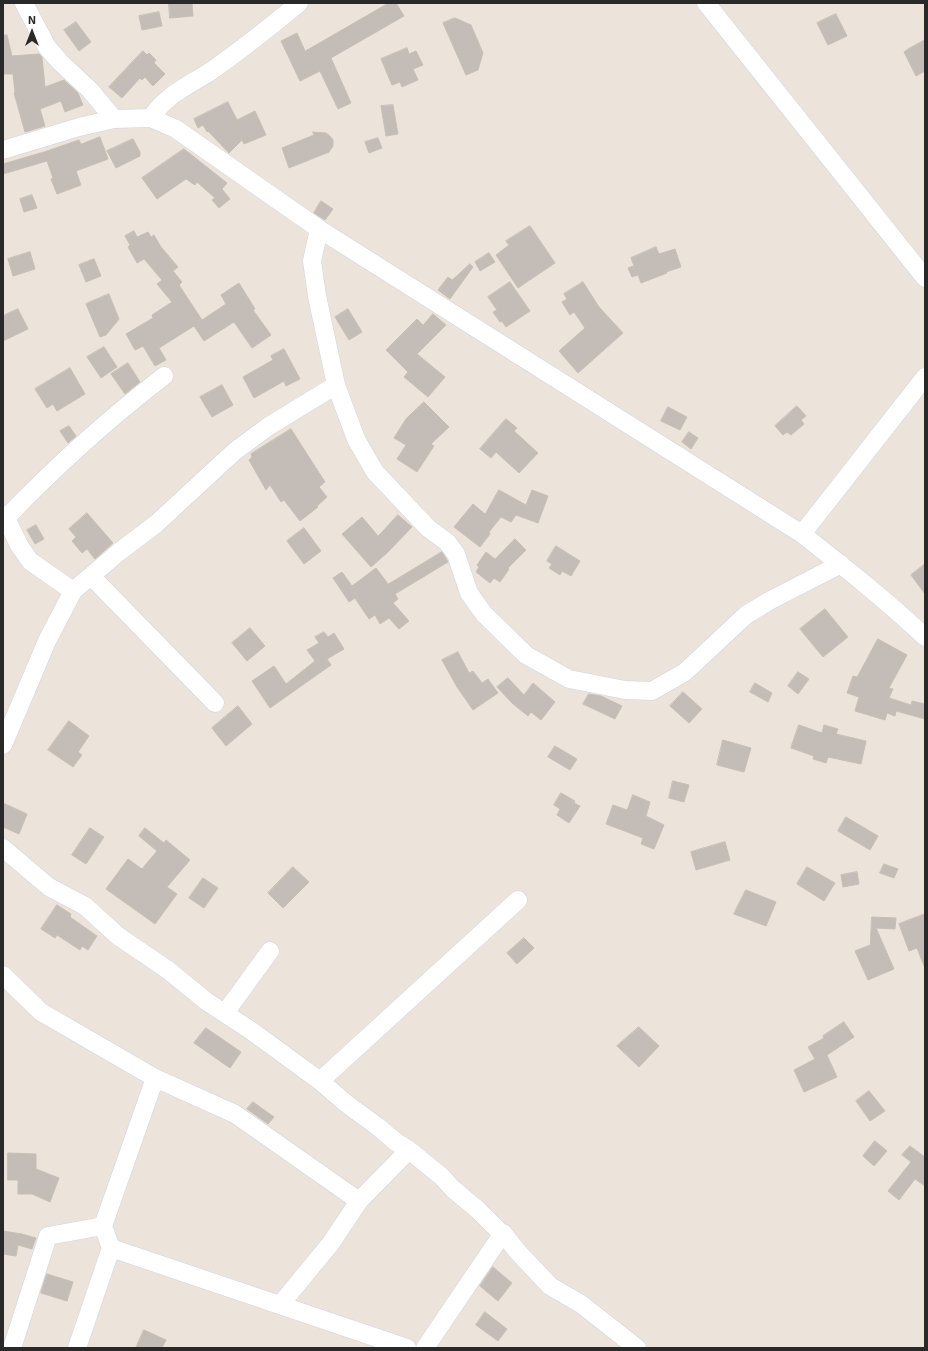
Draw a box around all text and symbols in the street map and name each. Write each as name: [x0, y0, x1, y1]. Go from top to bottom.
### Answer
north arrow: [12, 12, 52, 52]
text: N: [28, 13, 36, 26]

